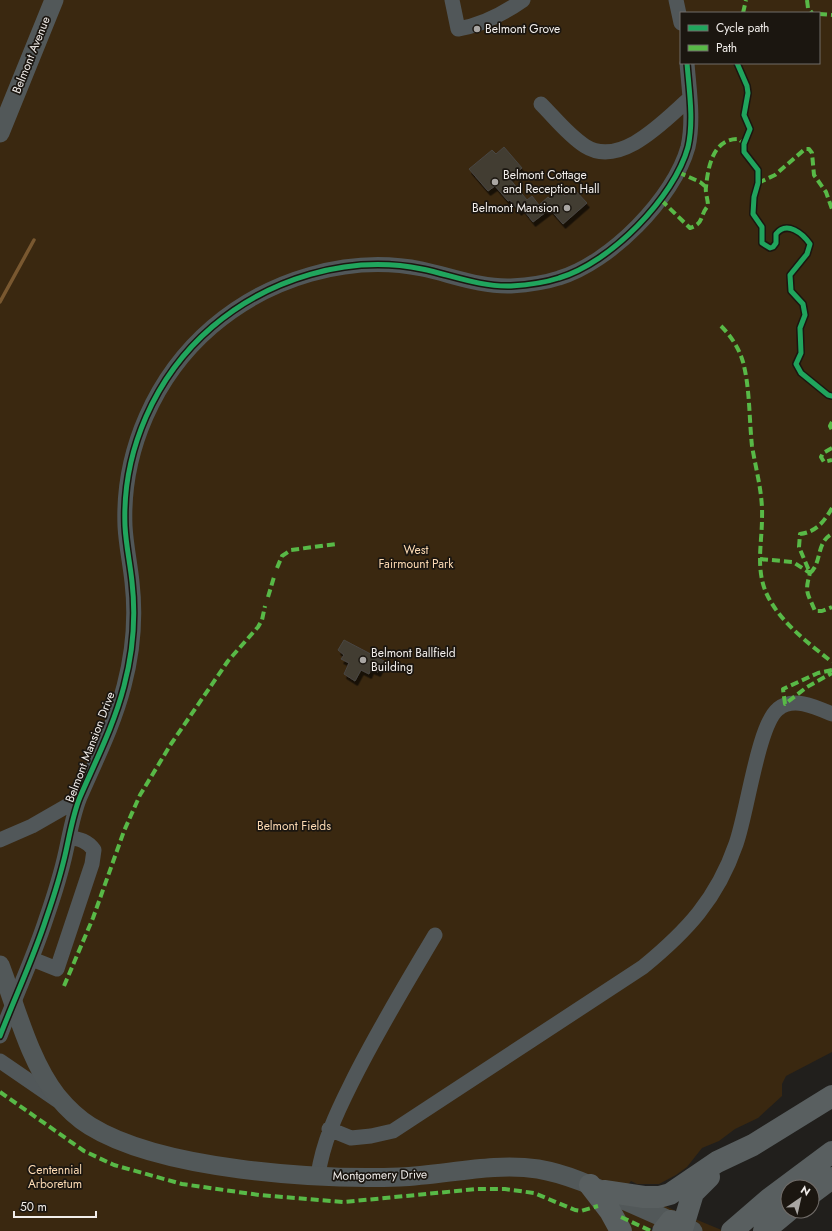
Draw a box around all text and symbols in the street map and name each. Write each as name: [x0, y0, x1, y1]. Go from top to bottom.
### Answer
legend: [680, 12, 820, 64]
street label: Belmont Avenue: [7, 14, 55, 96]
text: Cycle path: [716, 19, 769, 37]
place label: Belmont Grove: [485, 20, 560, 38]
marker: Belmont Grove: [472, 24, 482, 34]
text: Path: [716, 39, 737, 57]
place label: Belmont Cottage and Reception Hall: [503, 166, 600, 198]
marker: Belmont Cottage and Reception Hall: [490, 177, 500, 187]
place label: Belmont Mansion: [472, 199, 559, 217]
marker: Belmont Mansion: [562, 203, 572, 213]
park label: West Fairmount Park: [378, 541, 454, 573]
place label: Belmont Ballfield Building: [371, 644, 456, 676]
marker: Belmont Ballfield Building: [358, 655, 368, 665]
street label: Belmont Mansion Drive: [61, 689, 119, 805]
park label: Belmont Fields: [257, 817, 331, 835]
park label: Centennial Arboretum: [28, 1161, 82, 1193]
street label: Montgomery Drive: [333, 1165, 427, 1185]
north arrow: [780, 1179, 820, 1219]
text: N: [797, 1182, 814, 1200]
scale bar: [14, 1193, 96, 1219]
text: 50 m: [20, 1198, 47, 1216]

